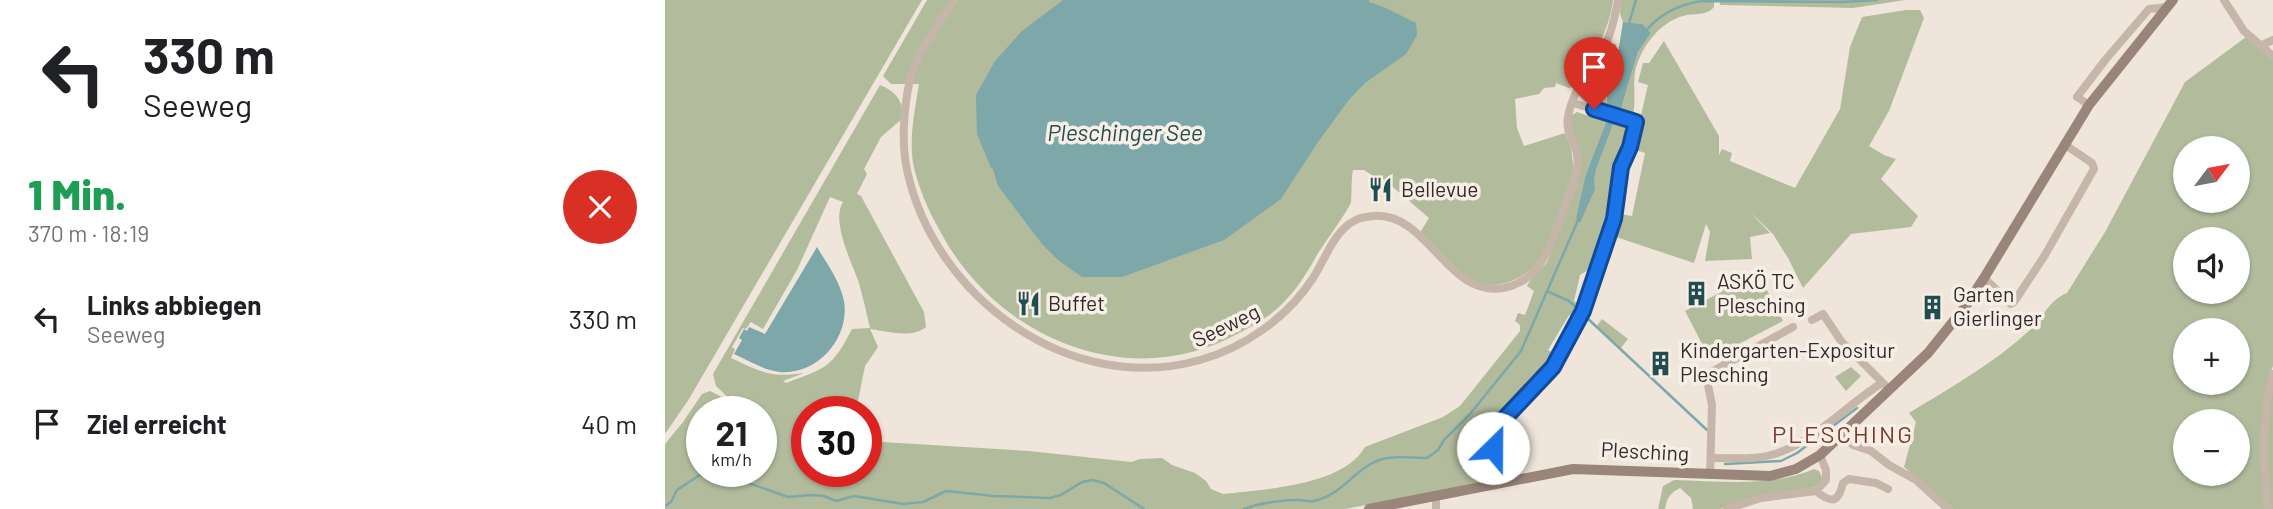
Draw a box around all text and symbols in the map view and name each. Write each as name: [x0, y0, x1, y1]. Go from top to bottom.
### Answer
text: 330 m: [143, 25, 275, 84]
icon: left: [28, 28, 119, 119]
pin: [1564, 37, 1624, 109]
icon: arrive: [1575, 48, 1613, 86]
text: Seeweg: [143, 85, 252, 123]
water label: Pleschinger See: [1047, 118, 1203, 146]
north arrow: [2173, 136, 2251, 214]
map controls: [2173, 136, 2250, 486]
text: 1 Min.: [28, 168, 126, 218]
button: close: [563, 170, 637, 244]
restaurant icon: Bellevue: [1367, 176, 1395, 204]
place label: Bellevue: [1401, 176, 1478, 201]
text: 370 m · 18:19: [28, 219, 149, 247]
button: sound: [2173, 227, 2250, 304]
place label: ASKÖ TC Plesching: [1717, 268, 1806, 317]
building icon: ASKÖ TC Plesching: [1683, 280, 1711, 308]
place label: Garten Gierlinger: [1953, 281, 2042, 330]
text: Links abbiegen: [87, 289, 261, 320]
restaurant icon: Buffet: [1014, 290, 1042, 318]
place label: Buffet: [1048, 290, 1105, 315]
building icon: Garten Gierlinger: [1919, 293, 1947, 321]
street label: Seeweg: [1188, 298, 1263, 352]
icon: left: [28, 300, 66, 338]
text: 330 m: [569, 303, 637, 334]
button: +: [2173, 318, 2250, 395]
text: Seeweg: [87, 320, 165, 348]
place label: Kindergarten-Expositur Plesching: [1680, 337, 1895, 386]
building icon: Kindergarten-Expositur Plesching: [1646, 349, 1674, 377]
speed limit sign: 30: [791, 396, 882, 487]
icon: arrive: [28, 405, 66, 443]
text: Ziel erreicht: [87, 408, 227, 439]
text: 40 m: [581, 408, 637, 439]
button: −: [2173, 409, 2250, 486]
text: 21: [716, 411, 747, 453]
position arrow: [1456, 411, 1530, 485]
district label: PLESCHING: [1772, 419, 1914, 448]
street label: Plesching: [1600, 436, 1690, 465]
text: km/h: [711, 448, 752, 470]

